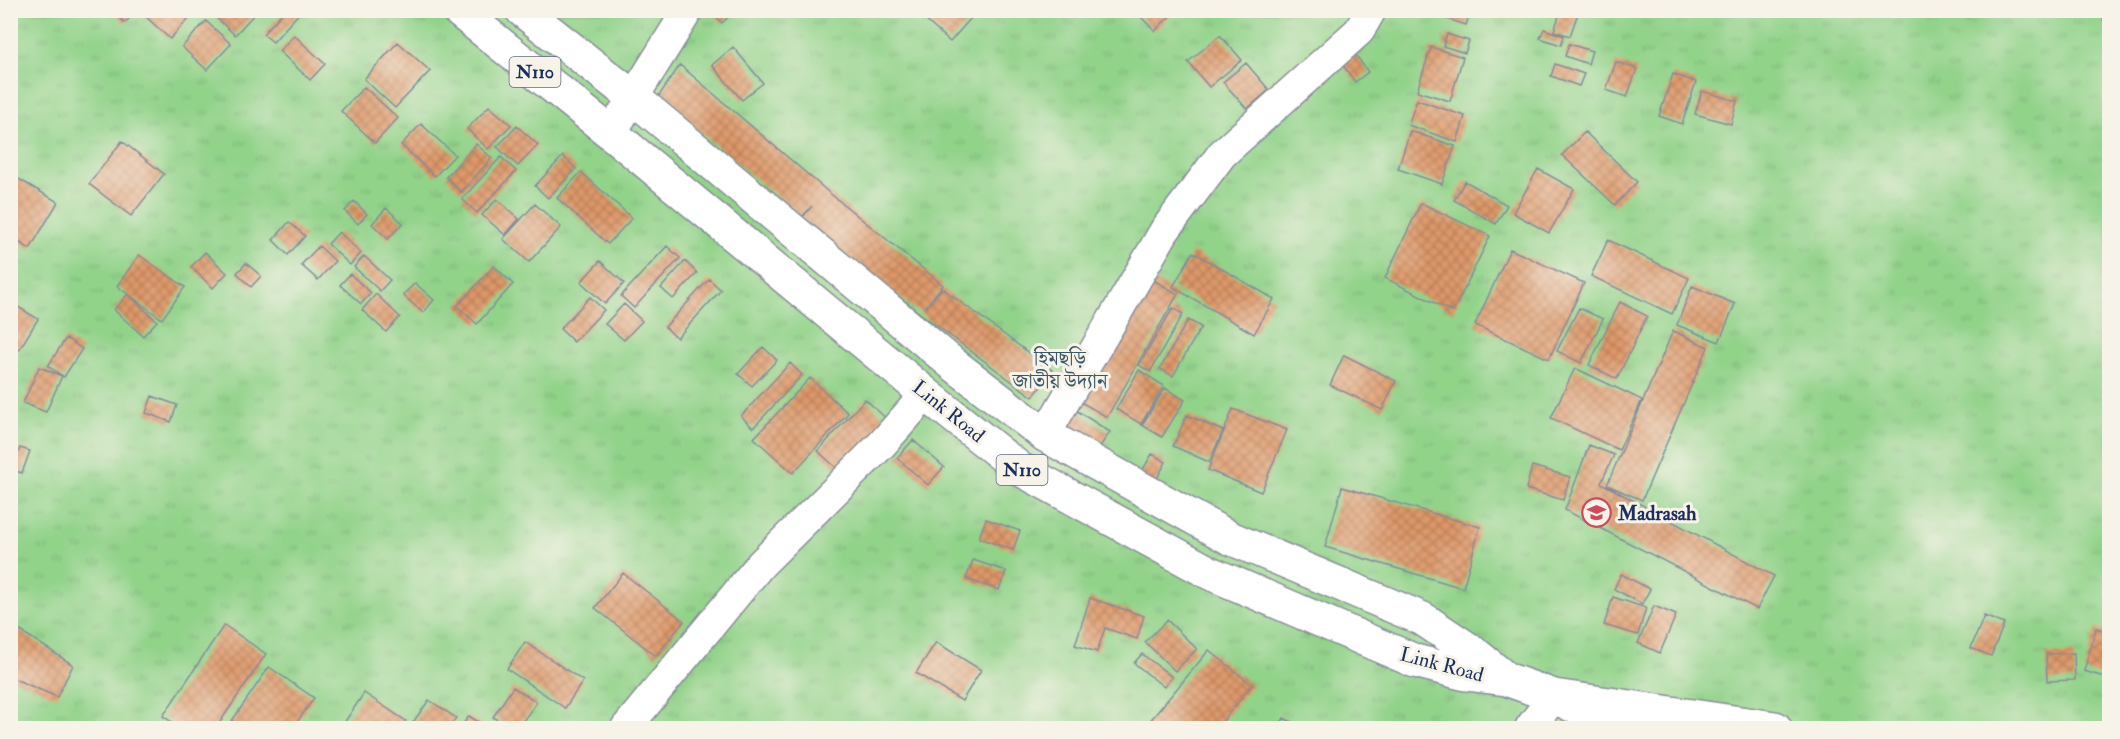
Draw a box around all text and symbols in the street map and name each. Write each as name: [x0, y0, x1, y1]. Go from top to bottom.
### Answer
road number: N110: [510, 57, 560, 87]
park label: হিমছড়ি জাতীয় উদ্যান: [1012, 346, 1109, 394]
street label: Link Road: [908, 375, 990, 448]
road number: N110: [996, 455, 1048, 485]
school or university icon: Madrasah: [1581, 497, 1613, 529]
place label: Madrasah: [1617, 501, 1697, 526]
street label: Link Road: [1397, 641, 1487, 688]

